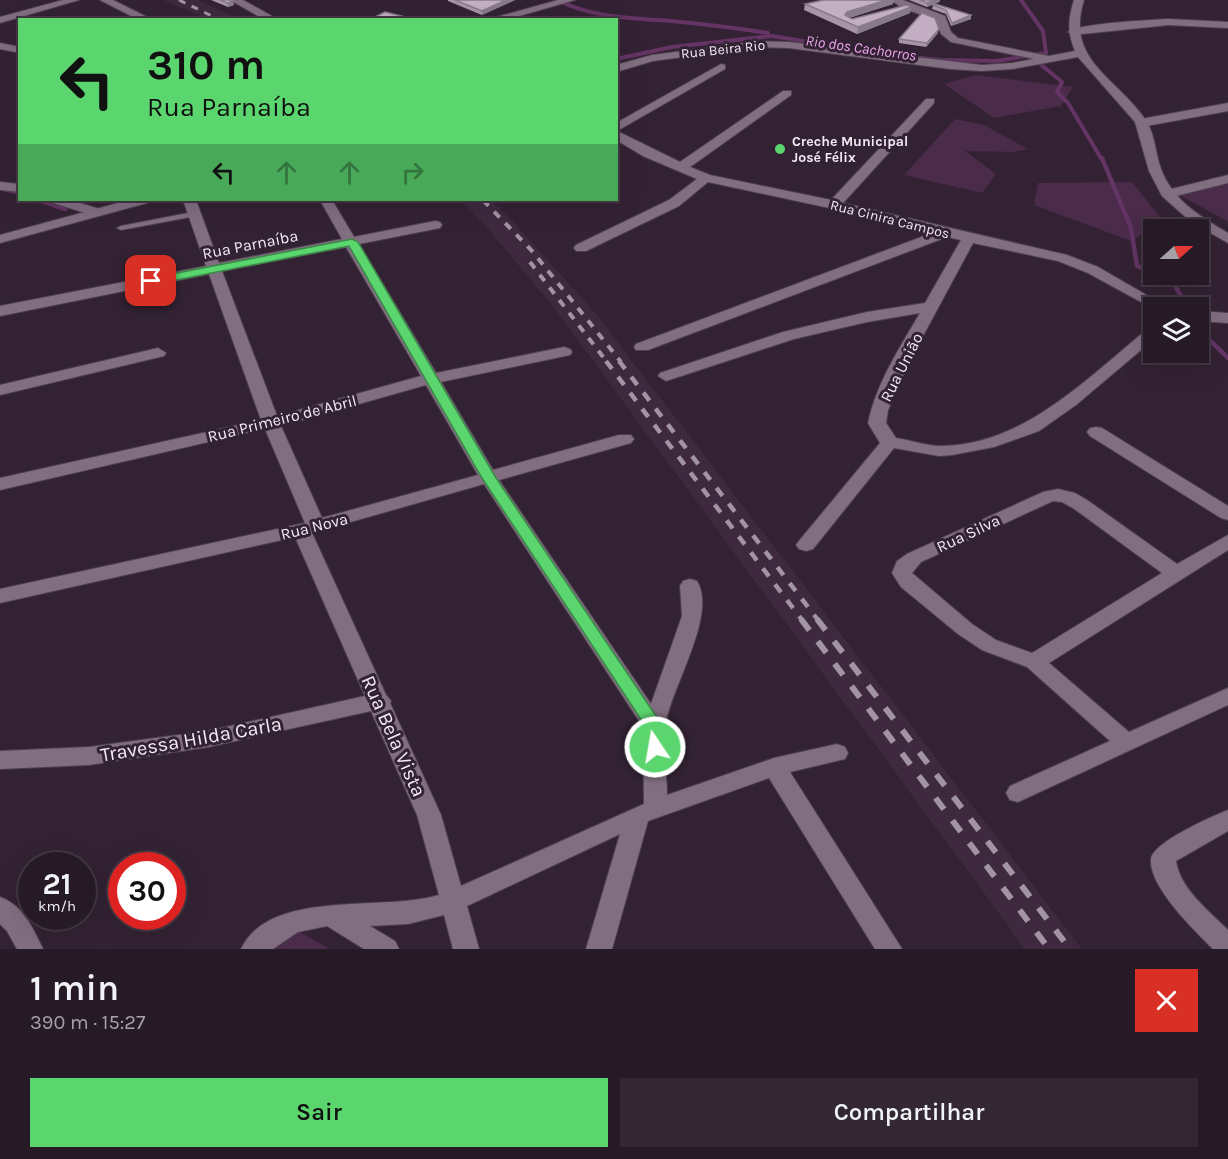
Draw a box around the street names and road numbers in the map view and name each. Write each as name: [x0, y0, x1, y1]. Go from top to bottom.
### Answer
street label: Rua Beira Rio: [680, 37, 766, 62]
street label: Rua Cinira Campos: [829, 196, 951, 243]
street label: Rua Parnaíba: [201, 226, 300, 263]
street label: Rua União: [876, 330, 927, 405]
street label: Rua Primeiro de Abril: [206, 391, 359, 446]
street label: Rua Nova: [279, 509, 350, 544]
street label: Rua Silva: [933, 511, 1003, 556]
street label: Rua Bela Vista: [357, 672, 431, 800]
street label: Travessa Hilda Carla: [99, 712, 283, 767]

